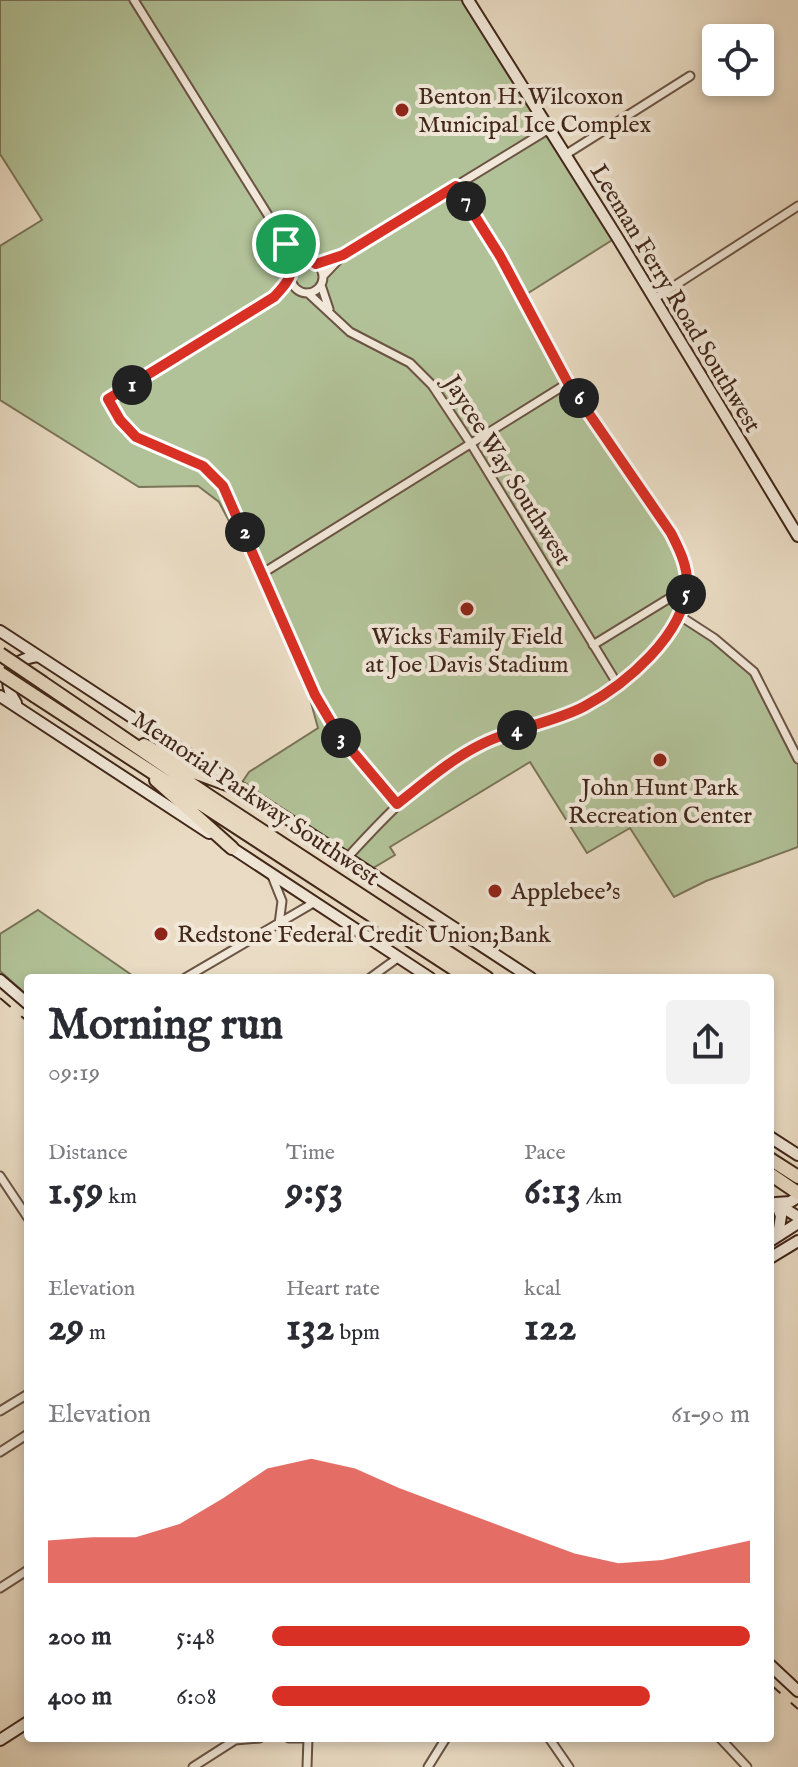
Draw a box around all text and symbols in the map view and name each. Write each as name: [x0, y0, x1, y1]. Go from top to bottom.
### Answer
map controls: [702, 24, 774, 96]
button: locate: [702, 24, 774, 96]
place label: Benton H. Wilcoxon Municipal Ice Complex: [418, 82, 651, 141]
marker: Benton H. Wilcoxon Municipal Ice Complex: [393, 101, 411, 119]
street label: Leeman Ferry Road Southwest: [582, 159, 767, 439]
pin: 7: [446, 181, 486, 221]
text: 7: [461, 187, 471, 215]
pin: [252, 210, 320, 278]
icon: arrive: [264, 222, 308, 266]
pin: 1: [112, 365, 152, 405]
street label: Jaycee Way Southwest: [434, 367, 578, 572]
text: 1: [128, 371, 136, 399]
pin: 6: [559, 378, 599, 418]
text: 6: [574, 384, 584, 412]
pin: 2: [225, 512, 265, 552]
text: 2: [240, 518, 250, 546]
pin: 5: [666, 574, 706, 614]
text: 5: [682, 580, 690, 608]
marker: Wicks Family Field at Joe Davis Stadium: [458, 600, 476, 618]
place label: Wicks Family Field at Joe Davis Stadium: [365, 622, 569, 681]
street label: Memorial Parkway Southwest: [125, 705, 385, 894]
pin: 4: [497, 710, 537, 750]
text: 4: [512, 716, 522, 744]
pin: 3: [321, 718, 361, 758]
text: 3: [337, 724, 345, 752]
marker: John Hunt Park Recreation Center: [651, 751, 669, 769]
place label: John Hunt Park Recreation Center: [568, 773, 752, 832]
place label: Applebee's: [510, 877, 620, 908]
marker: Applebee's: [486, 882, 504, 900]
place label: Redstone Federal Credit Union;Bank: [177, 920, 551, 951]
marker: Redstone Federal Credit Union;Bank: [152, 925, 170, 943]
text: Morning run: [48, 998, 283, 1054]
button: share: [666, 1000, 750, 1084]
text: 09:19: [48, 1056, 100, 1089]
text: Distance: [48, 1139, 128, 1167]
text: Time: [286, 1139, 335, 1167]
text: Pace: [524, 1139, 566, 1167]
text: 1.59: [48, 1167, 103, 1218]
text: 9:53: [286, 1167, 343, 1218]
text: 6:13: [524, 1167, 581, 1218]
text: km: [103, 1183, 137, 1211]
text: /km: [581, 1183, 622, 1211]
text: Elevation: [48, 1275, 135, 1303]
text: Heart rate: [286, 1275, 380, 1303]
text: kcal: [524, 1275, 561, 1303]
text: 29: [48, 1303, 84, 1354]
text: 132: [286, 1303, 335, 1354]
text: 122: [524, 1303, 576, 1354]
text: m: [84, 1319, 106, 1347]
text: bpm: [335, 1319, 380, 1347]
text: Elevation: [48, 1398, 151, 1431]
text: 61–90 m: [671, 1398, 750, 1431]
text: 200 m: [48, 1620, 112, 1653]
text: 5:48: [176, 1620, 215, 1653]
text: 400 m: [48, 1680, 112, 1713]
text: 6:08: [176, 1680, 217, 1713]

